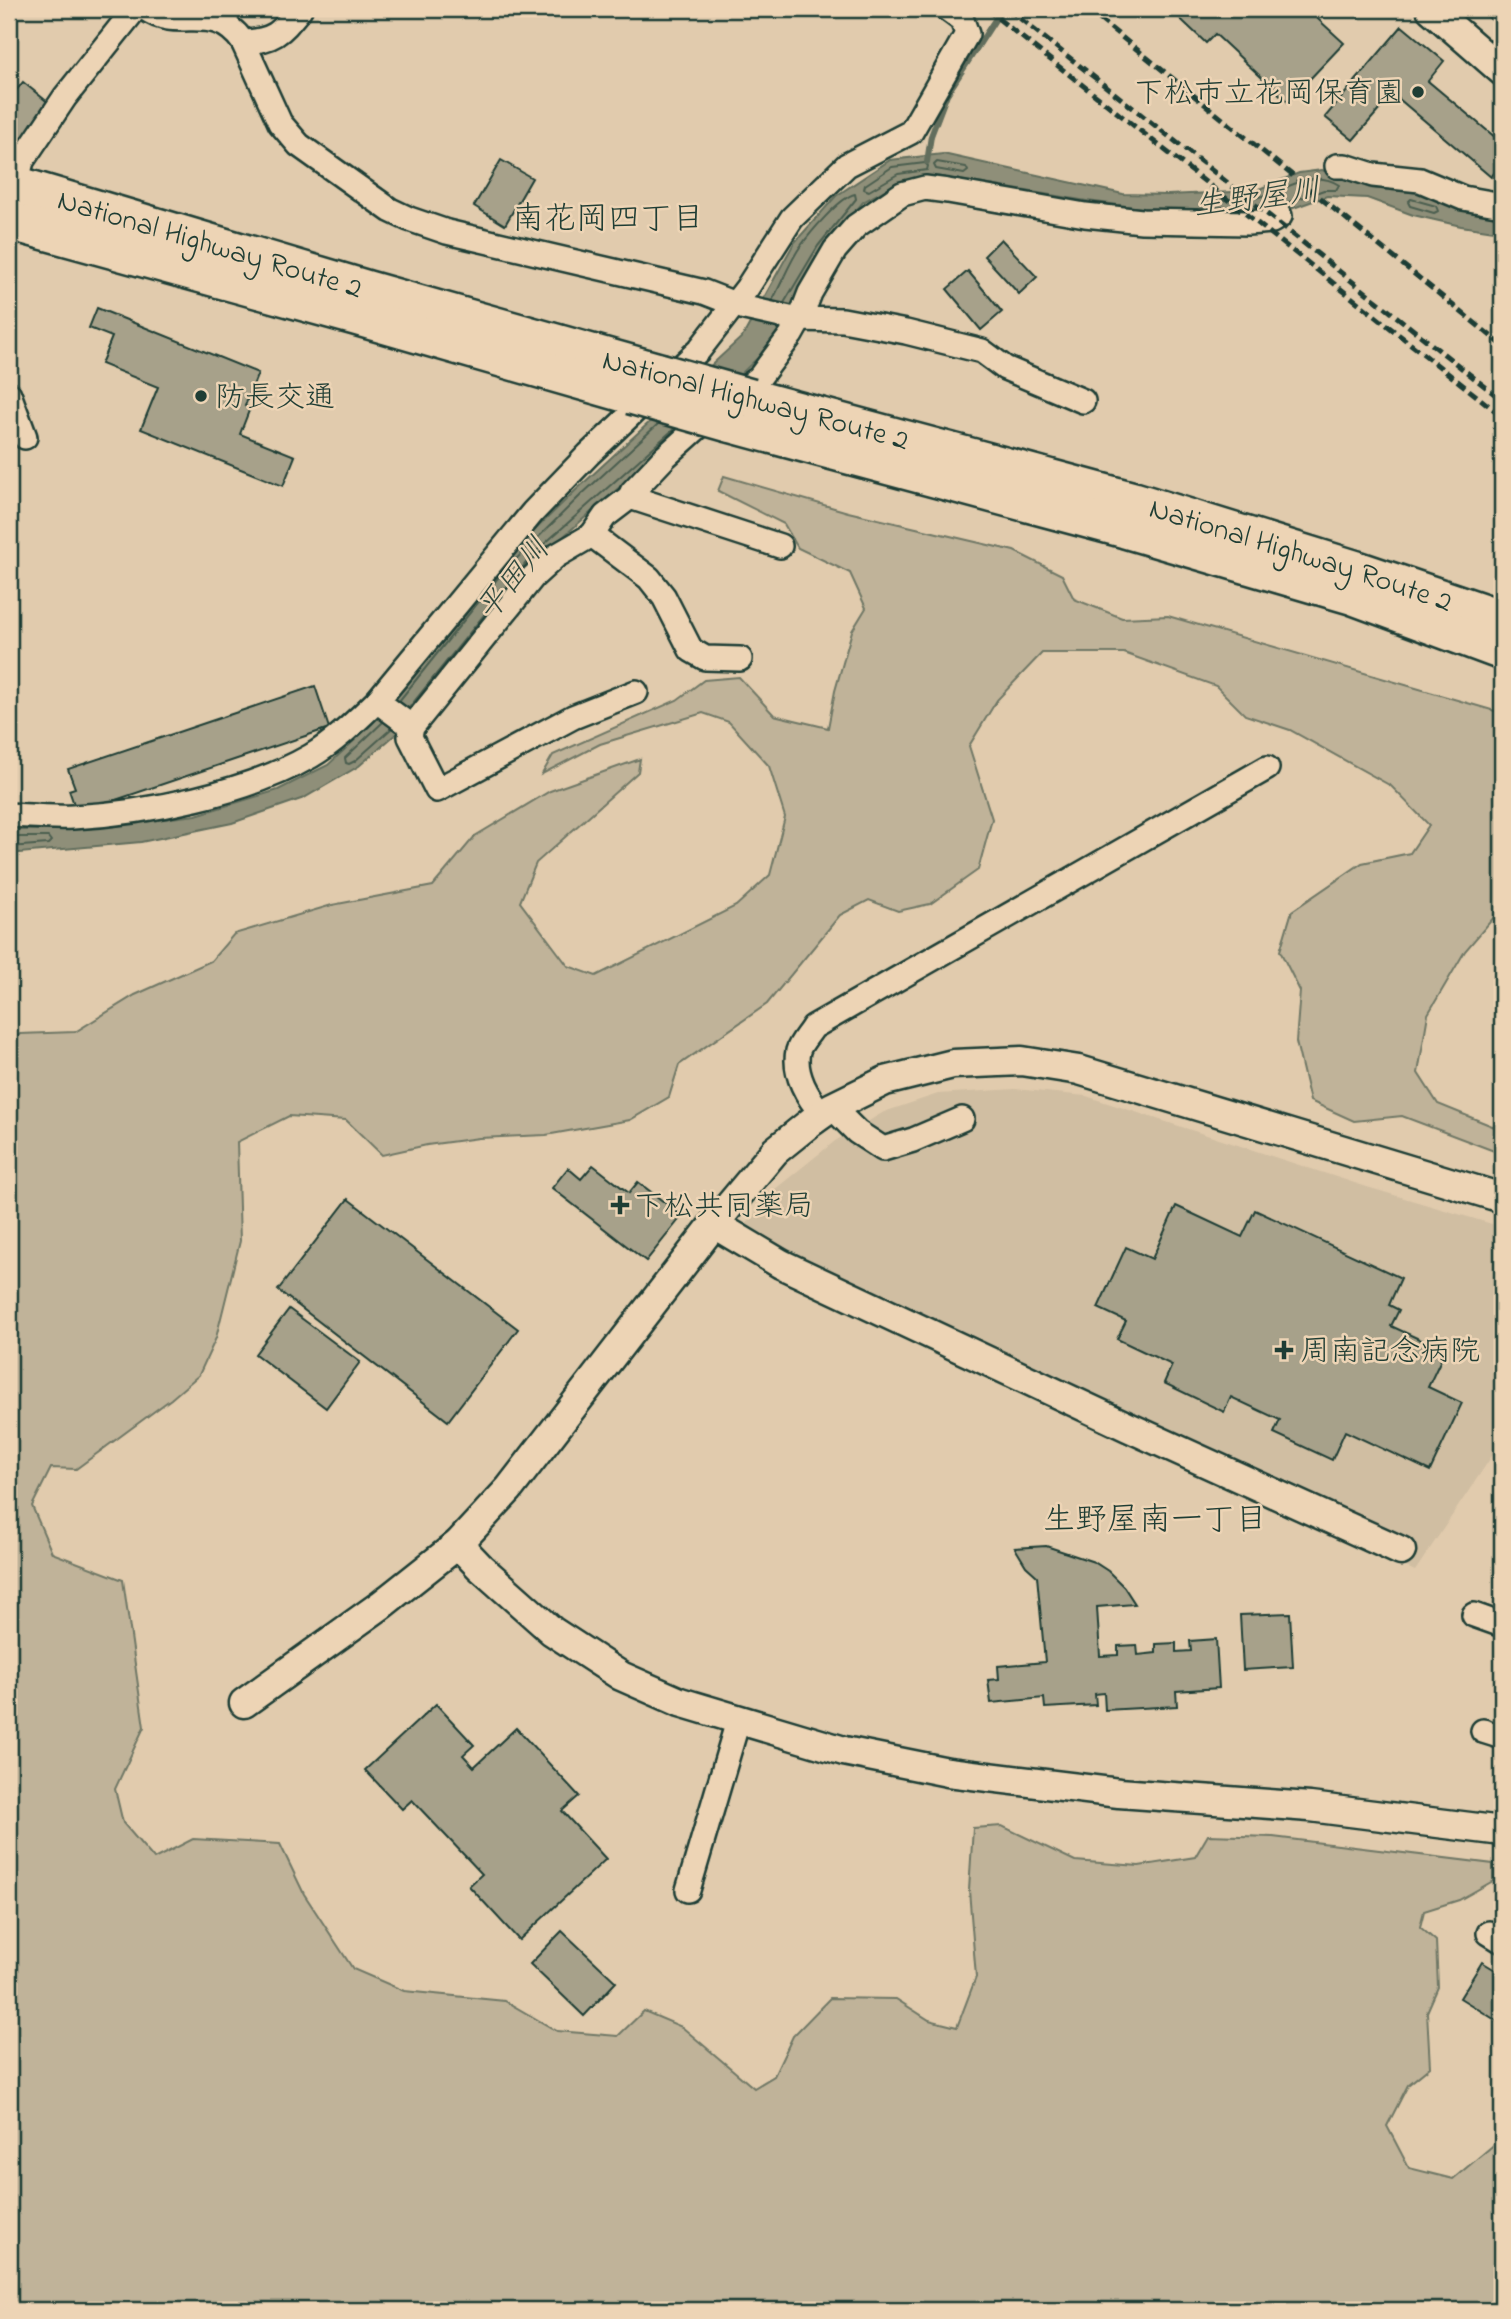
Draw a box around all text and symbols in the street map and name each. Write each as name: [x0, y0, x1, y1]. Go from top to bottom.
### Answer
place label: 下松市立花岡保育園: [1134, 73, 1404, 117]
marker: 下松市立花岡保育園: [1410, 84, 1426, 100]
water label: 生野屋川: [1191, 168, 1324, 231]
street label: National Highway Route 2: [52, 180, 367, 312]
district label: 南花岡四丁目: [512, 197, 704, 244]
street label: National Highway Route 2: [597, 340, 913, 464]
place label: 防長交通: [215, 377, 335, 421]
marker: 防長交通: [193, 388, 209, 404]
street label: National Highway Route 2: [1143, 488, 1458, 626]
water label: 平田川: [466, 528, 563, 632]
place label: 下松共同薬局: [634, 1186, 814, 1230]
marker: 下松共同薬局: [612, 1197, 628, 1213]
place label: 周南記念病院: [1300, 1331, 1480, 1375]
marker: 周南記念病院: [1274, 1340, 1294, 1360]
district label: 生野屋南一丁目: [1043, 1498, 1267, 1545]

